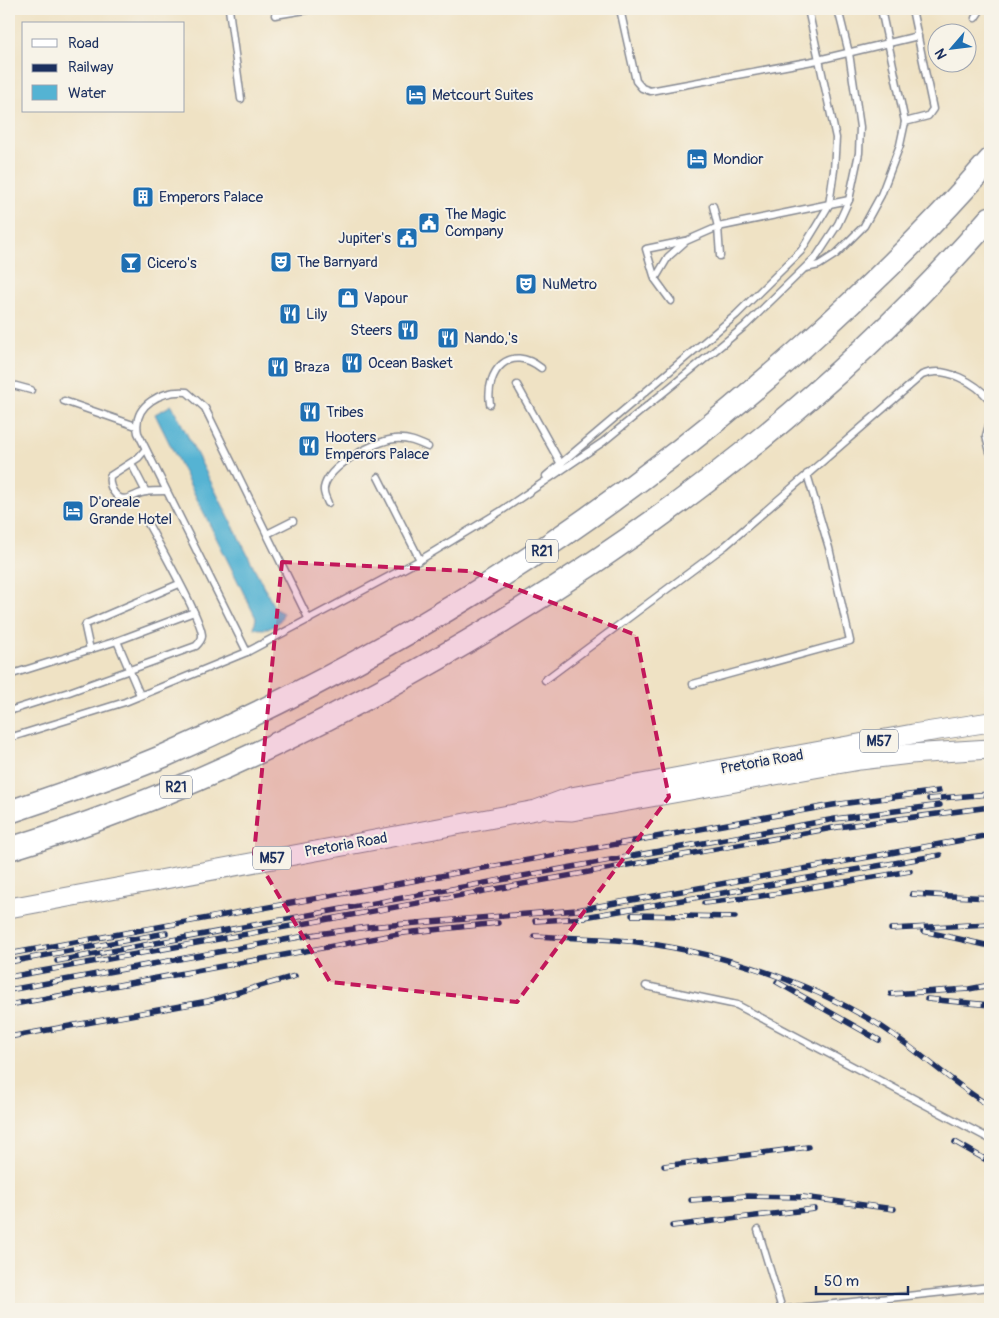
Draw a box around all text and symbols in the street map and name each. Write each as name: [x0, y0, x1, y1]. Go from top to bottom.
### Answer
legend: [22, 22, 185, 112]
north arrow: [926, 22, 976, 72]
text: Road: [68, 34, 99, 53]
text: N: [931, 46, 951, 62]
text: Railway: [68, 58, 114, 77]
hotel icon: Metcourt Suites: [404, 83, 428, 107]
text: Water: [68, 84, 107, 103]
place label: Metcourt Suites: [432, 86, 534, 105]
hotel icon: Mondior: [685, 147, 709, 171]
place label: Mondior: [713, 150, 764, 169]
building icon: Emperors Palace: [131, 185, 155, 209]
place label: Emperors Palace: [159, 188, 264, 207]
place label: The Magic Company: [445, 205, 507, 241]
public building icon: The Magic Company: [417, 211, 441, 235]
public building icon: Jupiter's: [395, 226, 419, 250]
place label: Jupiter's: [338, 229, 391, 248]
theatre icon: The Barnyard: [269, 250, 293, 274]
bar icon: Cicero's: [119, 251, 143, 275]
place label: The Barnyard: [297, 253, 378, 272]
place label: Cicero's: [147, 254, 197, 273]
theatre icon: NuMetro: [514, 272, 538, 296]
place label: NuMetro: [542, 275, 597, 294]
shop icon: Vapour: [336, 286, 360, 310]
place label: Vapour: [364, 289, 409, 308]
restaurant icon: Lily: [278, 302, 302, 326]
place label: Lily: [306, 305, 328, 324]
restaurant icon: Steers: [396, 318, 420, 342]
place label: Steers: [350, 321, 392, 340]
restaurant icon: Nando,'s: [436, 326, 460, 350]
place label: Nando,'s: [464, 329, 518, 348]
restaurant icon: Ocean Basket: [340, 351, 364, 375]
place label: Ocean Basket: [368, 354, 454, 373]
restaurant icon: Braza: [266, 355, 290, 379]
place label: Braza: [294, 358, 330, 377]
restaurant icon: Tribes: [298, 400, 322, 424]
place label: Tribes: [326, 403, 364, 422]
place label: Hooters Emperors Palace: [325, 428, 430, 464]
restaurant icon: Hooters Emperors Palace: [297, 434, 321, 458]
place label: D'oreale Grande Hotel: [89, 493, 172, 529]
hotel icon: D'oreale Grande Hotel: [61, 499, 85, 523]
road number: R21: [526, 540, 558, 562]
road number: M57: [860, 729, 898, 752]
street label: Pretoria Road: [719, 745, 805, 779]
road number: R21: [160, 776, 192, 799]
street label: Pretoria Road: [303, 828, 389, 862]
road number: M57: [253, 846, 291, 870]
scale bar: [816, 1263, 909, 1295]
text: 50 m: [824, 1272, 859, 1291]

